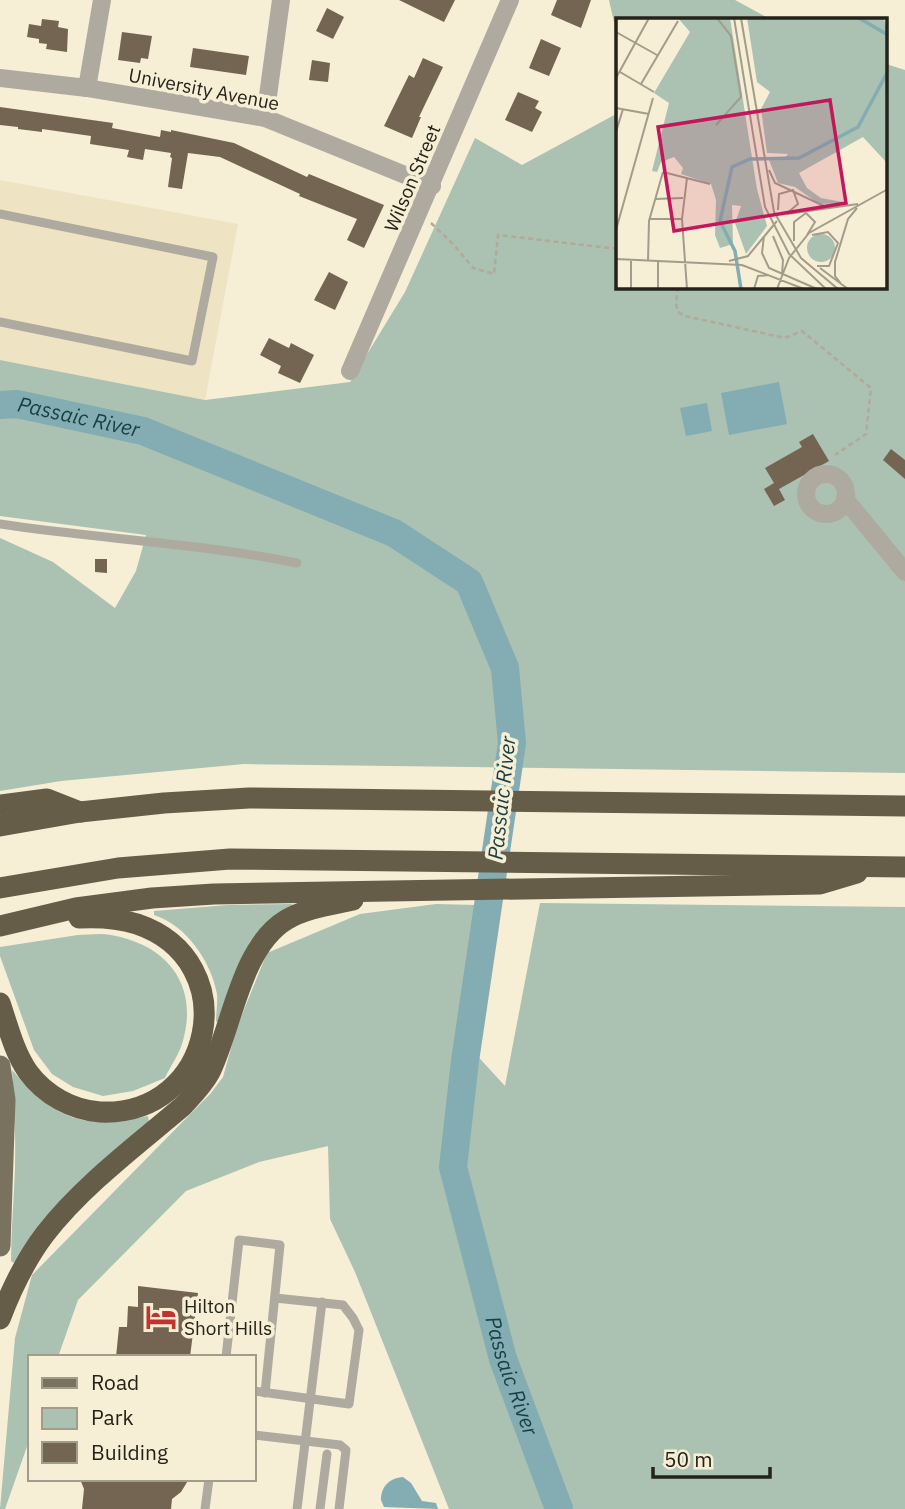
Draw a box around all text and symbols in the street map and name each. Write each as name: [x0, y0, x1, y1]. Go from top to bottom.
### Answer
inset map: [616, 18, 888, 289]
street label: University Avenue: [127, 63, 281, 115]
street label: Wilson Street: [379, 121, 445, 235]
water label: Passaic River: [15, 390, 144, 443]
water label: Passaic River: [481, 733, 522, 861]
place label: Hilton Short Hills: [184, 1294, 272, 1340]
hotel icon: Hilton Short Hills: [144, 1300, 178, 1334]
water label: Passaic River: [479, 1313, 546, 1440]
legend: [28, 1355, 256, 1481]
text: Road: [91, 1368, 139, 1396]
text: Park: [91, 1403, 134, 1431]
scale bar: [653, 1436, 770, 1480]
text: Building: [91, 1438, 168, 1466]
text: 50 m: [664, 1445, 713, 1473]

